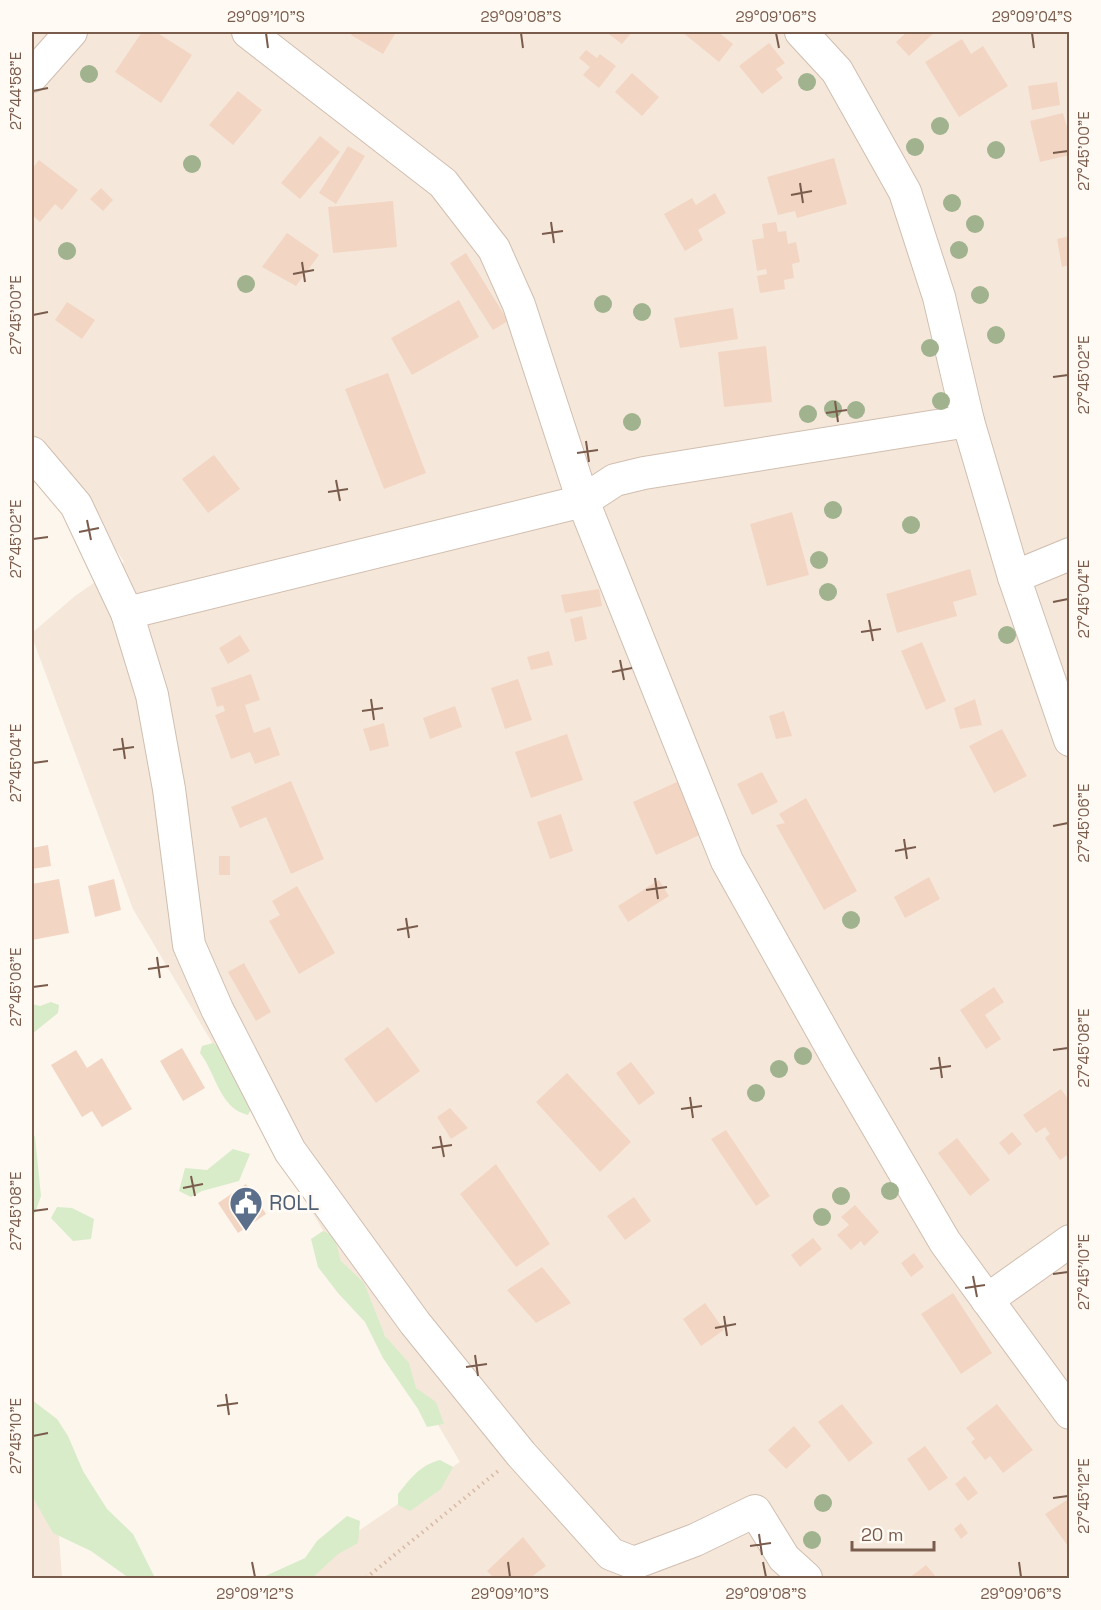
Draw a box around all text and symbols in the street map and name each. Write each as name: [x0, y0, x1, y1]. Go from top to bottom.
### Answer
text: 29°09'10"S: [227, 7, 305, 26]
text: 29°09'08"S: [481, 7, 562, 26]
text: 29°09'06"S: [736, 7, 816, 26]
text: 29°09'04"S: [992, 7, 1072, 26]
text: 27°44'58"E: [6, 52, 25, 130]
text: 27°45'00"E: [1074, 111, 1093, 191]
text: 27°45'00"E: [6, 275, 25, 355]
text: 27°45'02"E: [1074, 336, 1093, 414]
text: 27°45'02"E: [6, 500, 25, 578]
text: 27°45'04"E: [1074, 560, 1093, 638]
text: 27°45'04"E: [6, 724, 25, 802]
text: 27°45'06"E: [1074, 784, 1093, 862]
text: 27°45'06"E: [6, 948, 25, 1026]
text: 27°45'08"E: [1074, 1008, 1093, 1088]
text: 27°45'08"E: [6, 1171, 25, 1251]
public building icon: ROLL: [228, 1185, 264, 1232]
place label: ROLL: [269, 1189, 319, 1216]
text: 27°45'10"E: [1074, 1234, 1093, 1310]
text: 27°45'10"E: [6, 1398, 25, 1474]
text: 27°45'12"E: [1074, 1458, 1093, 1534]
scale bar: [852, 1514, 934, 1552]
text: 20 m: [861, 1523, 904, 1546]
text: 29°09'12"S: [216, 1584, 294, 1603]
text: 29°09'10"S: [471, 1584, 549, 1603]
text: 29°09'08"S: [726, 1584, 807, 1603]
text: 29°09'06"S: [981, 1584, 1061, 1603]

